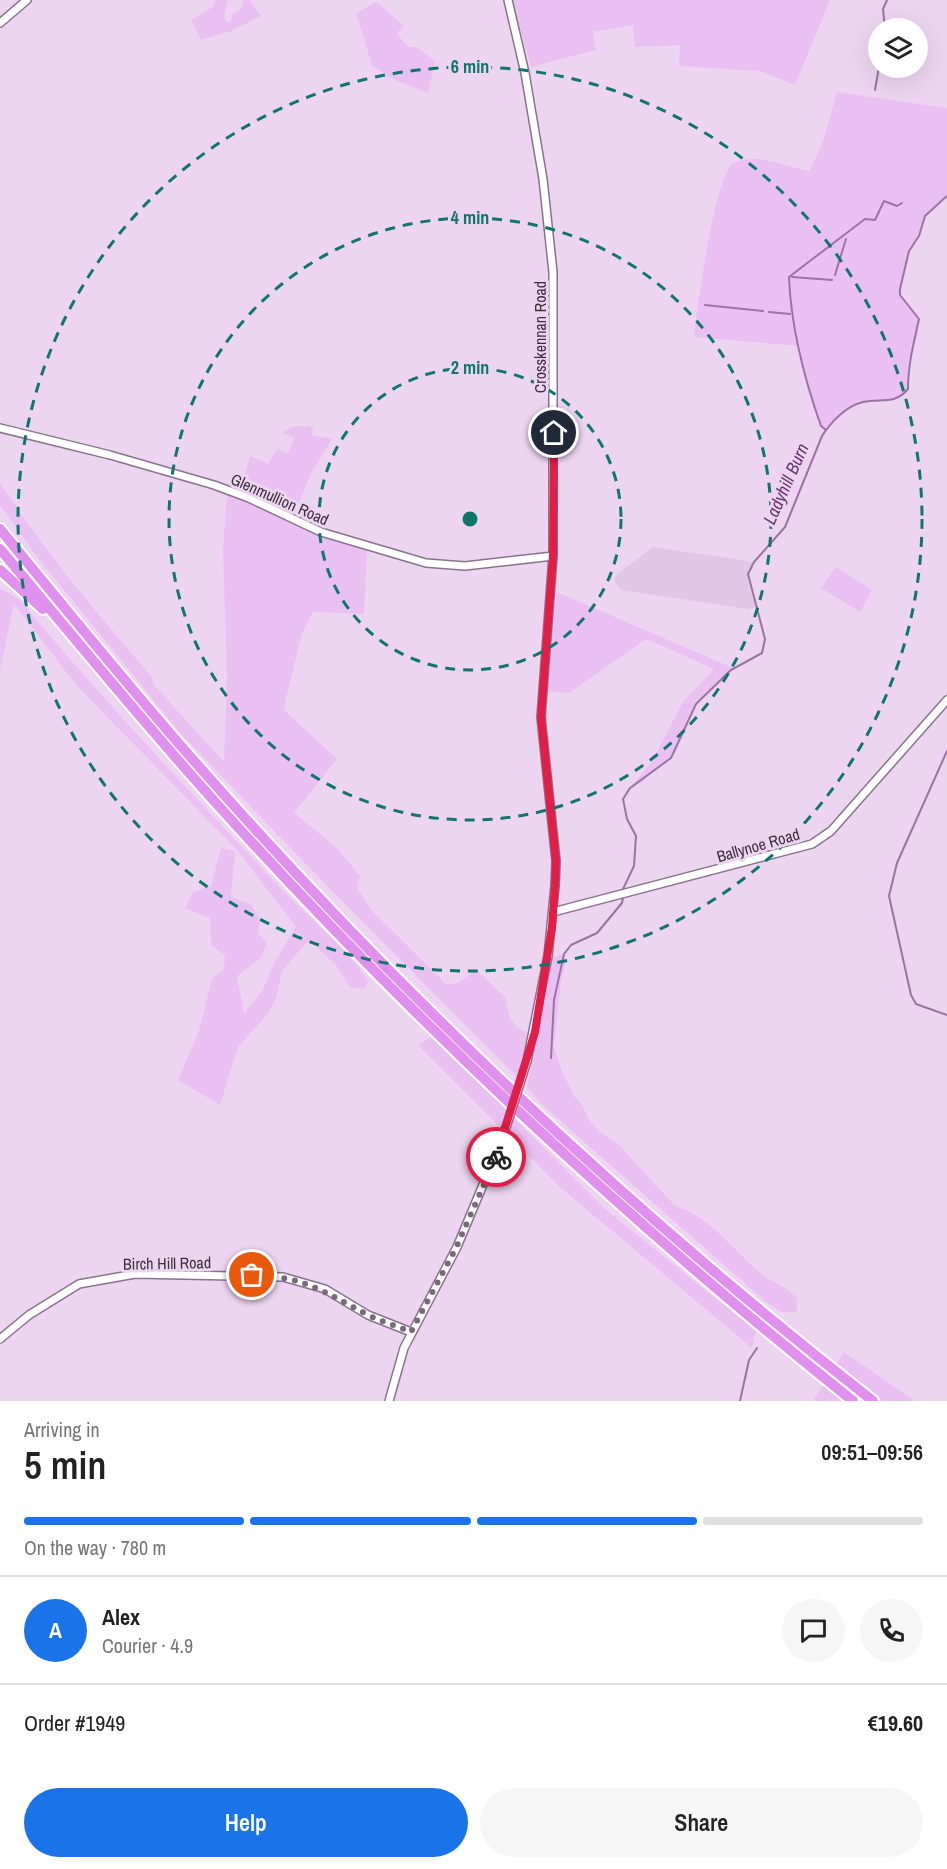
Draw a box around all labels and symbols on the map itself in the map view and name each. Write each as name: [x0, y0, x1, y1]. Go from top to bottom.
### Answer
text: 6 min: [451, 54, 489, 79]
text: 4 min: [451, 205, 489, 230]
street label: Crosskennan Road: [529, 281, 551, 393]
text: 2 min: [451, 355, 489, 380]
pin: [528, 407, 579, 458]
water label: Ladyhill Burn: [757, 439, 814, 528]
street label: Glenmullion Road: [228, 468, 332, 530]
centre of rings: [460, 509, 480, 529]
street label: Ballynoe Road: [714, 823, 802, 867]
courier: [466, 1127, 526, 1187]
pin: [226, 1249, 277, 1300]
street label: Birch Hill Road: [123, 1251, 211, 1275]

